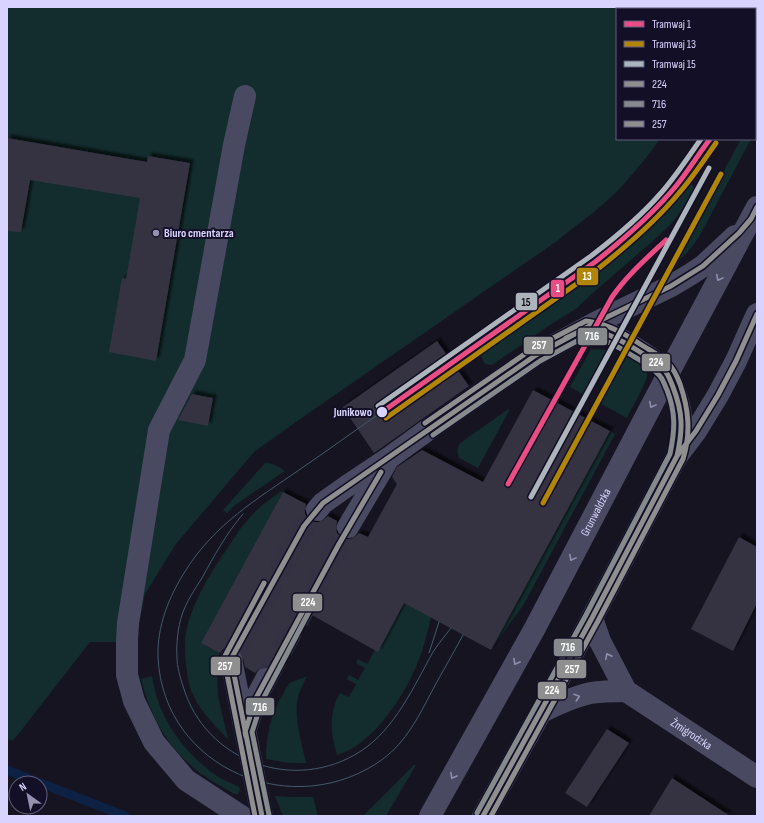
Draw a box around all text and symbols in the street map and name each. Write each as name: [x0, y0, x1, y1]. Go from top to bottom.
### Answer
legend: [616, 8, 756, 140]
text: Tramwaj 1: [652, 17, 692, 32]
text: Tramwaj 13: [652, 37, 696, 52]
text: Tramwaj 15: [652, 57, 696, 72]
text: 224: [652, 77, 667, 92]
text: 716: [652, 97, 666, 112]
text: 257: [652, 117, 667, 132]
place label: Biuro cmentarza: [164, 226, 234, 241]
marker: Biuro cmentarza: [151, 228, 161, 238]
line badge: 13: [576, 267, 599, 286]
text: 13: [582, 270, 592, 283]
one-way arrow: [717, 274, 724, 282]
line badge: 1: [550, 279, 565, 298]
text: 1: [556, 282, 561, 295]
line badge: 15: [515, 292, 538, 311]
text: 15: [521, 296, 531, 309]
line badge: 716: [577, 327, 608, 346]
text: 716: [585, 330, 599, 343]
line badge: 257: [523, 336, 554, 355]
text: 257: [532, 339, 546, 352]
line badge: 224: [641, 353, 671, 372]
text: 224: [649, 356, 663, 369]
one-way arrow: [649, 401, 656, 409]
place label: Junikowo: [333, 405, 372, 420]
marker: Junikowo: [375, 405, 389, 419]
street label: Grunwaldzka: [577, 486, 614, 539]
one-way arrow: [569, 553, 576, 561]
line badge: 224: [292, 593, 323, 612]
text: 224: [301, 596, 315, 609]
line badge: 716: [553, 638, 583, 657]
text: 716: [561, 641, 575, 654]
one-way arrow: [605, 653, 613, 660]
line badge: 257: [210, 656, 241, 676]
one-way arrow: [513, 658, 520, 665]
line badge: 257: [556, 659, 587, 679]
text: 257: [218, 660, 232, 673]
text: 257: [565, 663, 579, 676]
line badge: 224: [537, 681, 567, 700]
text: 224: [545, 684, 559, 697]
one-way arrow: [574, 694, 581, 702]
line badge: 716: [245, 697, 275, 716]
text: 716: [253, 701, 267, 714]
street label: Żmigrodzka: [668, 715, 715, 753]
one-way arrow: [450, 771, 457, 779]
north arrow: [8, 775, 48, 815]
text: N: [17, 780, 29, 794]

